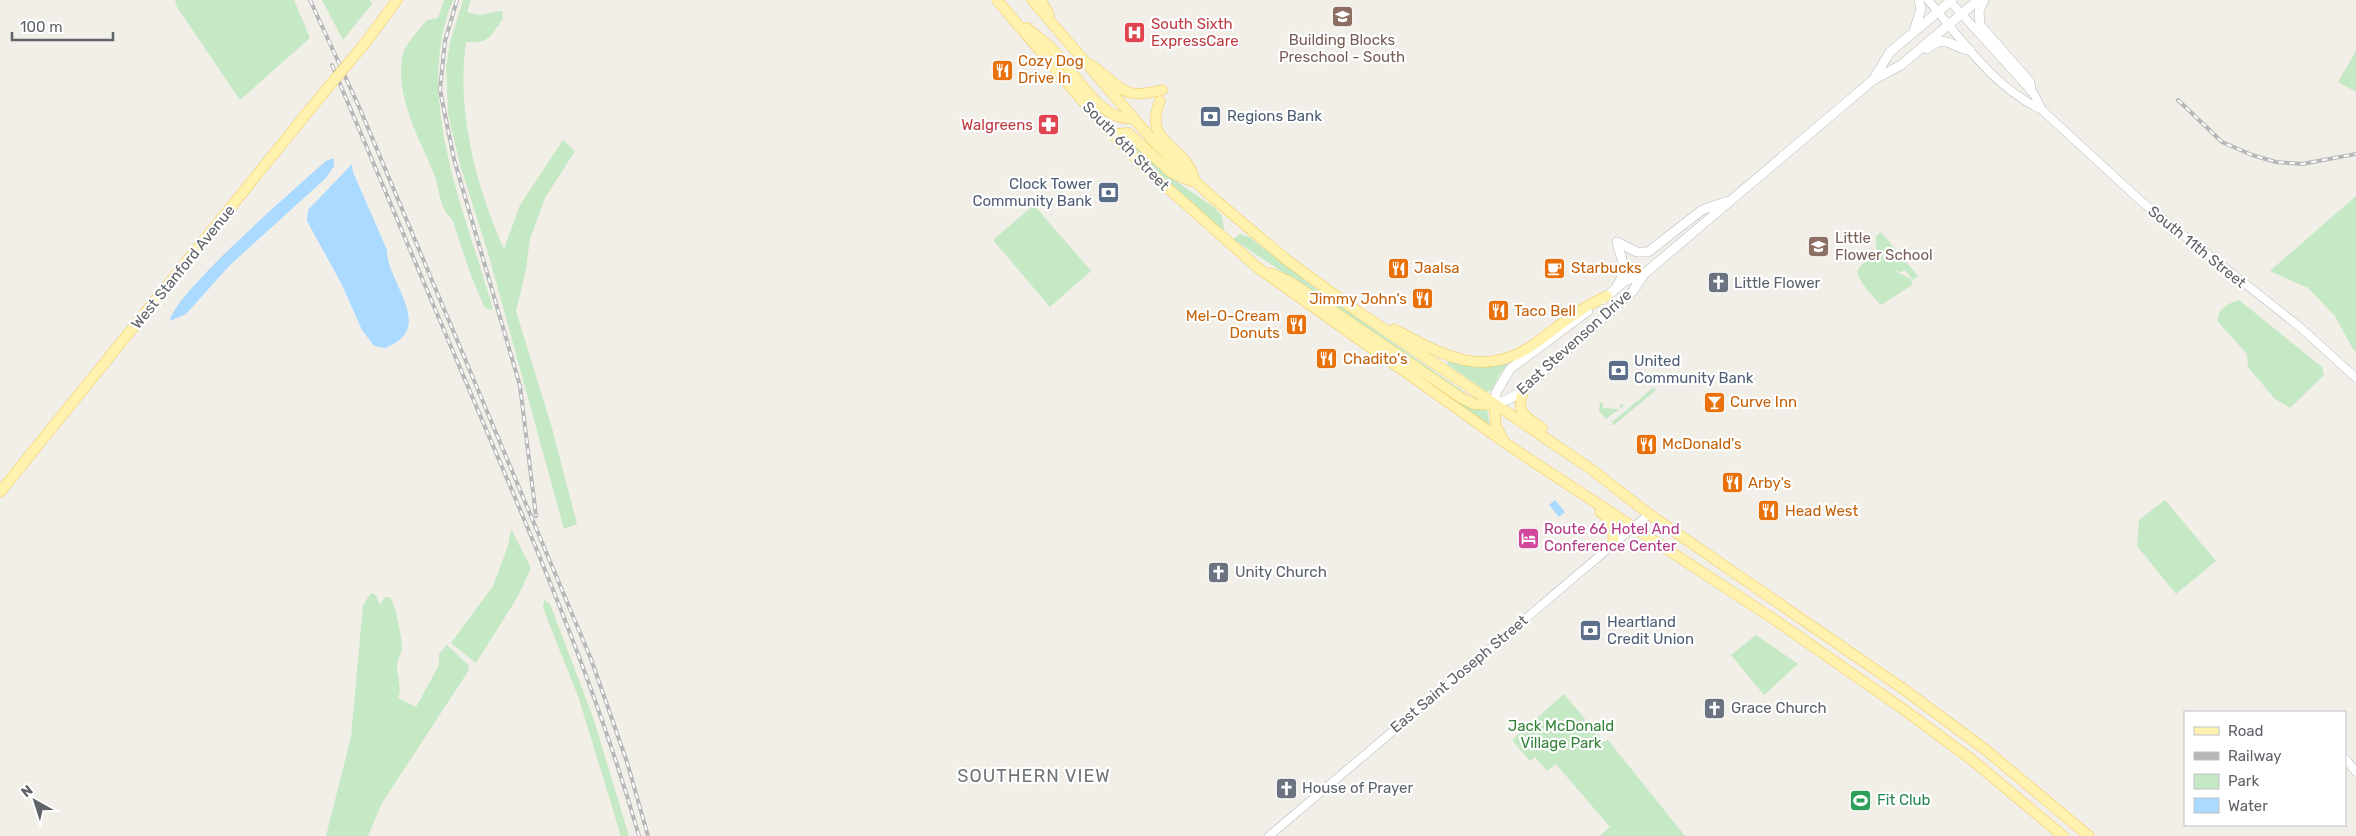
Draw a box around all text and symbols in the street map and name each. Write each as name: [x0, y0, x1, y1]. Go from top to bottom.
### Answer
school or university icon: Building Blocks Preschool - South: [1330, 5, 1354, 29]
scale bar: [12, 10, 114, 42]
place label: South Sixth ExpressCare: [1151, 15, 1239, 50]
text: 100 m: [20, 18, 62, 36]
hospital icon: South Sixth ExpressCare: [1123, 21, 1147, 45]
place label: Building Blocks Preschool - South: [1279, 31, 1405, 66]
place label: Cozy Dog Drive In: [1018, 52, 1084, 87]
restaurant icon: Cozy Dog Drive In: [990, 58, 1014, 82]
street label: South 6th Street: [1079, 98, 1173, 194]
bank icon: Regions Bank: [1199, 104, 1223, 128]
place label: Regions Bank: [1227, 107, 1322, 125]
pharmacy icon: Walgreens: [1037, 113, 1061, 137]
place label: Walgreens: [961, 116, 1033, 134]
place label: Clock Tower Community Bank: [972, 175, 1092, 210]
bank icon: Clock Tower Community Bank: [1096, 181, 1120, 205]
street label: West Stanford Avenue: [127, 201, 239, 333]
street label: South 11th Street: [2145, 202, 2250, 292]
place label: Little Flower School: [1835, 229, 1933, 264]
school or university icon: Little Flower School: [1807, 235, 1831, 259]
restaurant icon: Jaalsa: [1386, 256, 1410, 280]
cafe icon: Starbucks: [1543, 256, 1567, 280]
place label: Jaalsa: [1414, 259, 1460, 277]
place label: Starbucks: [1571, 259, 1642, 277]
church icon: Little Flower: [1706, 271, 1730, 295]
place label: Little Flower: [1734, 274, 1821, 292]
street label: East Stevenson Drive: [1513, 286, 1635, 398]
restaurant icon: Jimmy John's: [1411, 287, 1435, 311]
place label: Jimmy John's: [1309, 290, 1407, 308]
restaurant icon: Taco Bell: [1486, 299, 1510, 323]
place label: Taco Bell: [1514, 302, 1576, 320]
place label: Mel-O-Cream Donuts: [1186, 307, 1280, 342]
restaurant icon: Mel-O-Cream Donuts: [1284, 313, 1308, 337]
restaurant icon: Chadito's: [1315, 347, 1339, 371]
place label: Chadito's: [1343, 350, 1408, 368]
place label: United Community Bank: [1634, 352, 1754, 387]
bank icon: United Community Bank: [1606, 358, 1630, 382]
bar icon: Curve Inn: [1702, 390, 1726, 414]
place label: Curve Inn: [1730, 393, 1797, 411]
restaurant icon: McDonald's: [1634, 432, 1658, 456]
place label: McDonald's: [1662, 435, 1742, 453]
restaurant icon: Arby's: [1720, 471, 1744, 495]
place label: Arby's: [1748, 474, 1792, 492]
restaurant icon: Head West: [1757, 499, 1781, 523]
place label: Head West: [1785, 502, 1858, 520]
place label: Route 66 Hotel And Conference Center: [1544, 520, 1680, 555]
hotel icon: Route 66 Hotel And Conference Center: [1516, 526, 1540, 550]
church icon: Unity Church: [1207, 560, 1231, 584]
place label: Unity Church: [1235, 563, 1327, 581]
street label: East Saint Joseph Street: [1387, 611, 1531, 737]
place label: Heartland Credit Union: [1607, 613, 1694, 648]
bank icon: Heartland Credit Union: [1579, 619, 1603, 643]
church icon: Grace Church: [1703, 696, 1727, 720]
place label: Grace Church: [1731, 699, 1827, 717]
legend: [2184, 711, 2346, 826]
park label: Jack McDonald Village Park: [1508, 717, 1614, 752]
text: Road: [2228, 722, 2264, 740]
text: Railway: [2228, 747, 2282, 765]
district label: SOUTHERN VIEW: [957, 765, 1111, 787]
text: Park: [2228, 772, 2259, 790]
north arrow: [10, 776, 60, 826]
church icon: House of Prayer: [1274, 776, 1298, 800]
place label: House of Prayer: [1302, 779, 1413, 797]
text: N: [18, 782, 36, 801]
sports icon: Fit Club: [1849, 788, 1873, 812]
place label: Fit Club: [1877, 791, 1931, 809]
text: Water: [2228, 797, 2268, 815]

